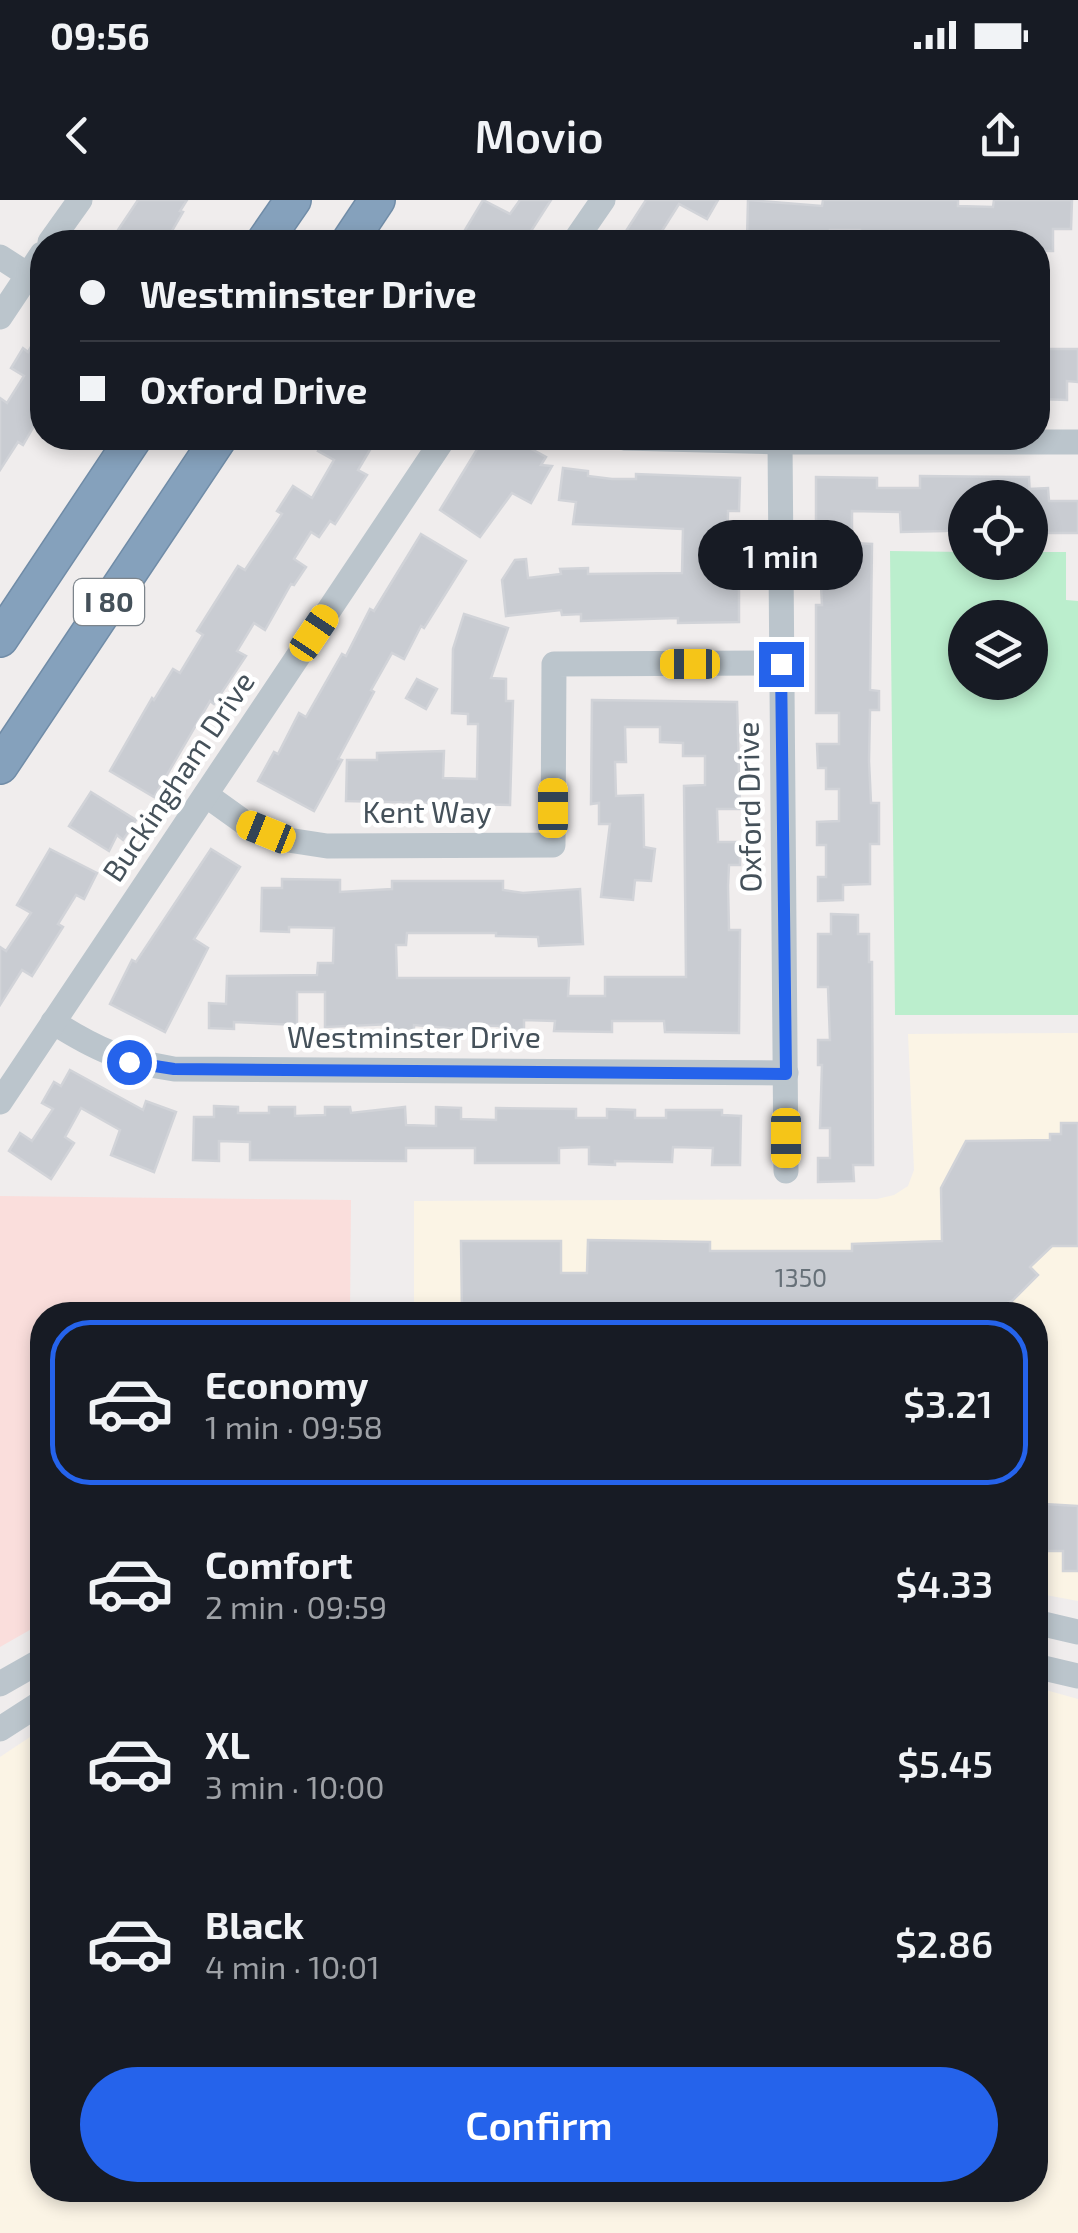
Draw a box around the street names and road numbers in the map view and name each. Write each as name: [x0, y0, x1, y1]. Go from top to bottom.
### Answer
road number: I 80: [74, 579, 144, 625]
street label: Buckingham Drive: [94, 664, 261, 888]
street label: Oxford Drive: [729, 721, 767, 893]
street label: Kent Way: [362, 793, 492, 829]
street label: Westminster Drive: [287, 1018, 541, 1054]

